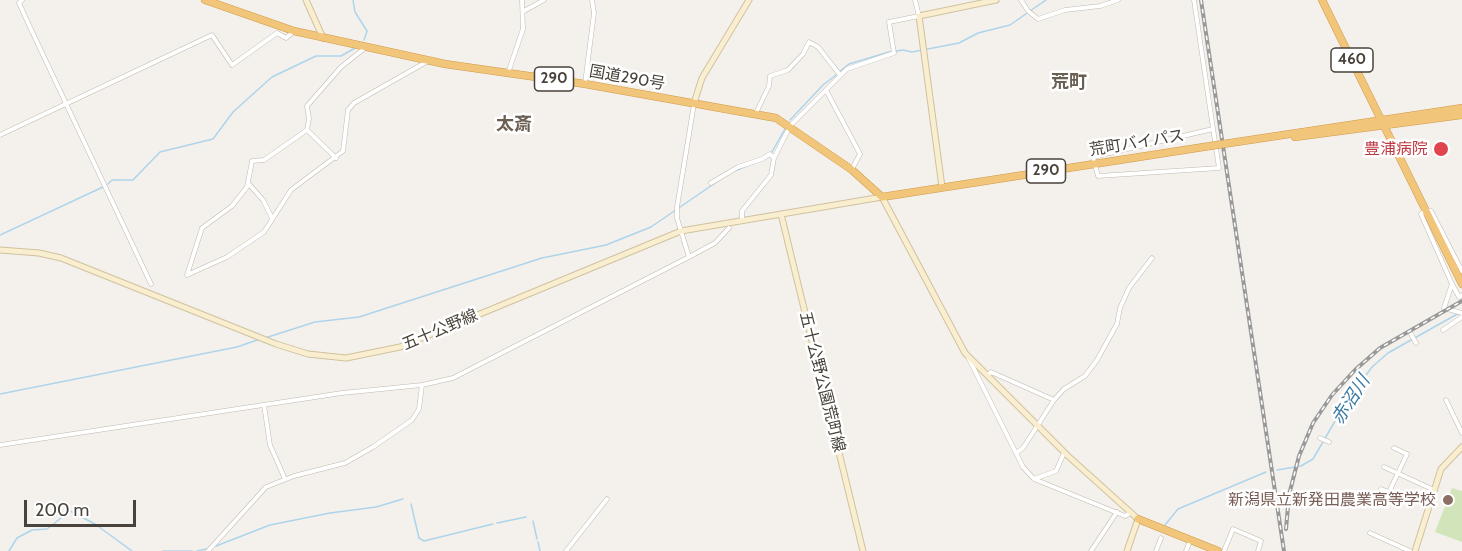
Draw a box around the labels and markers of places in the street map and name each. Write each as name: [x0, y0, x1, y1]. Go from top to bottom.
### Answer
place label: 豊浦病院: [1364, 139, 1428, 159]
marker: 豊浦病院: [1432, 140, 1450, 158]
place label: 新潟県立新発田農業高等学校: [1228, 490, 1436, 510]
marker: 新潟県立新発田農業高等学校: [1441, 493, 1455, 507]

